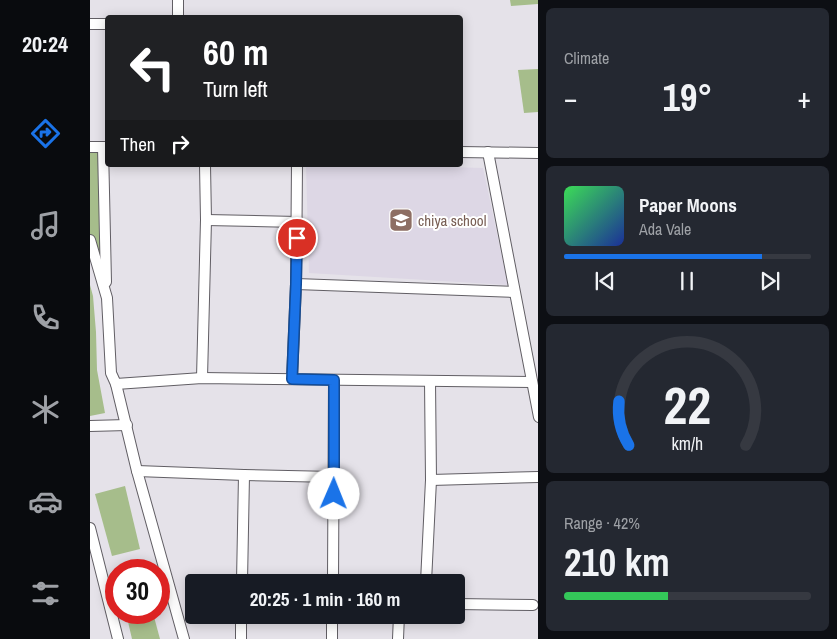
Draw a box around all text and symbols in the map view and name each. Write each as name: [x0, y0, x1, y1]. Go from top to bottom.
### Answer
text: 20:24: [22, 29, 68, 59]
text: 60 m: [203, 29, 268, 76]
icon: left: [120, 35, 185, 100]
text: Climate: [564, 47, 609, 69]
text: 19°: [663, 72, 712, 123]
text: Turn left: [203, 74, 268, 104]
text: −: [564, 79, 577, 117]
text: +: [798, 79, 811, 117]
icon: directions: [28, 116, 63, 151]
icon: right: [166, 130, 194, 158]
text: Then: [120, 131, 156, 157]
text: Paper Moons: [639, 192, 737, 218]
school or university icon: chiya school: [388, 207, 414, 233]
icon: music: [28, 208, 63, 243]
place label: chiya school: [418, 210, 486, 231]
pin: [276, 217, 318, 259]
text: Ada Vale: [639, 218, 691, 240]
icon: arrive: [283, 224, 311, 252]
icon: previous: [591, 267, 619, 295]
icon: pause: [673, 267, 701, 295]
icon: next: [756, 267, 784, 295]
icon: phone: [28, 300, 63, 335]
text: 22: [664, 370, 711, 440]
icon: climate: [28, 392, 63, 427]
text: km/h: [672, 432, 703, 456]
position arrow: [307, 467, 359, 519]
icon: car: [28, 484, 63, 519]
text: Range · 42%: [564, 512, 640, 534]
text: 210 km: [564, 537, 670, 588]
speed limit sign: 30: [105, 559, 170, 624]
icon: filters: [28, 576, 63, 611]
text: 20:25 · 1 min · 160 m: [250, 586, 400, 612]

